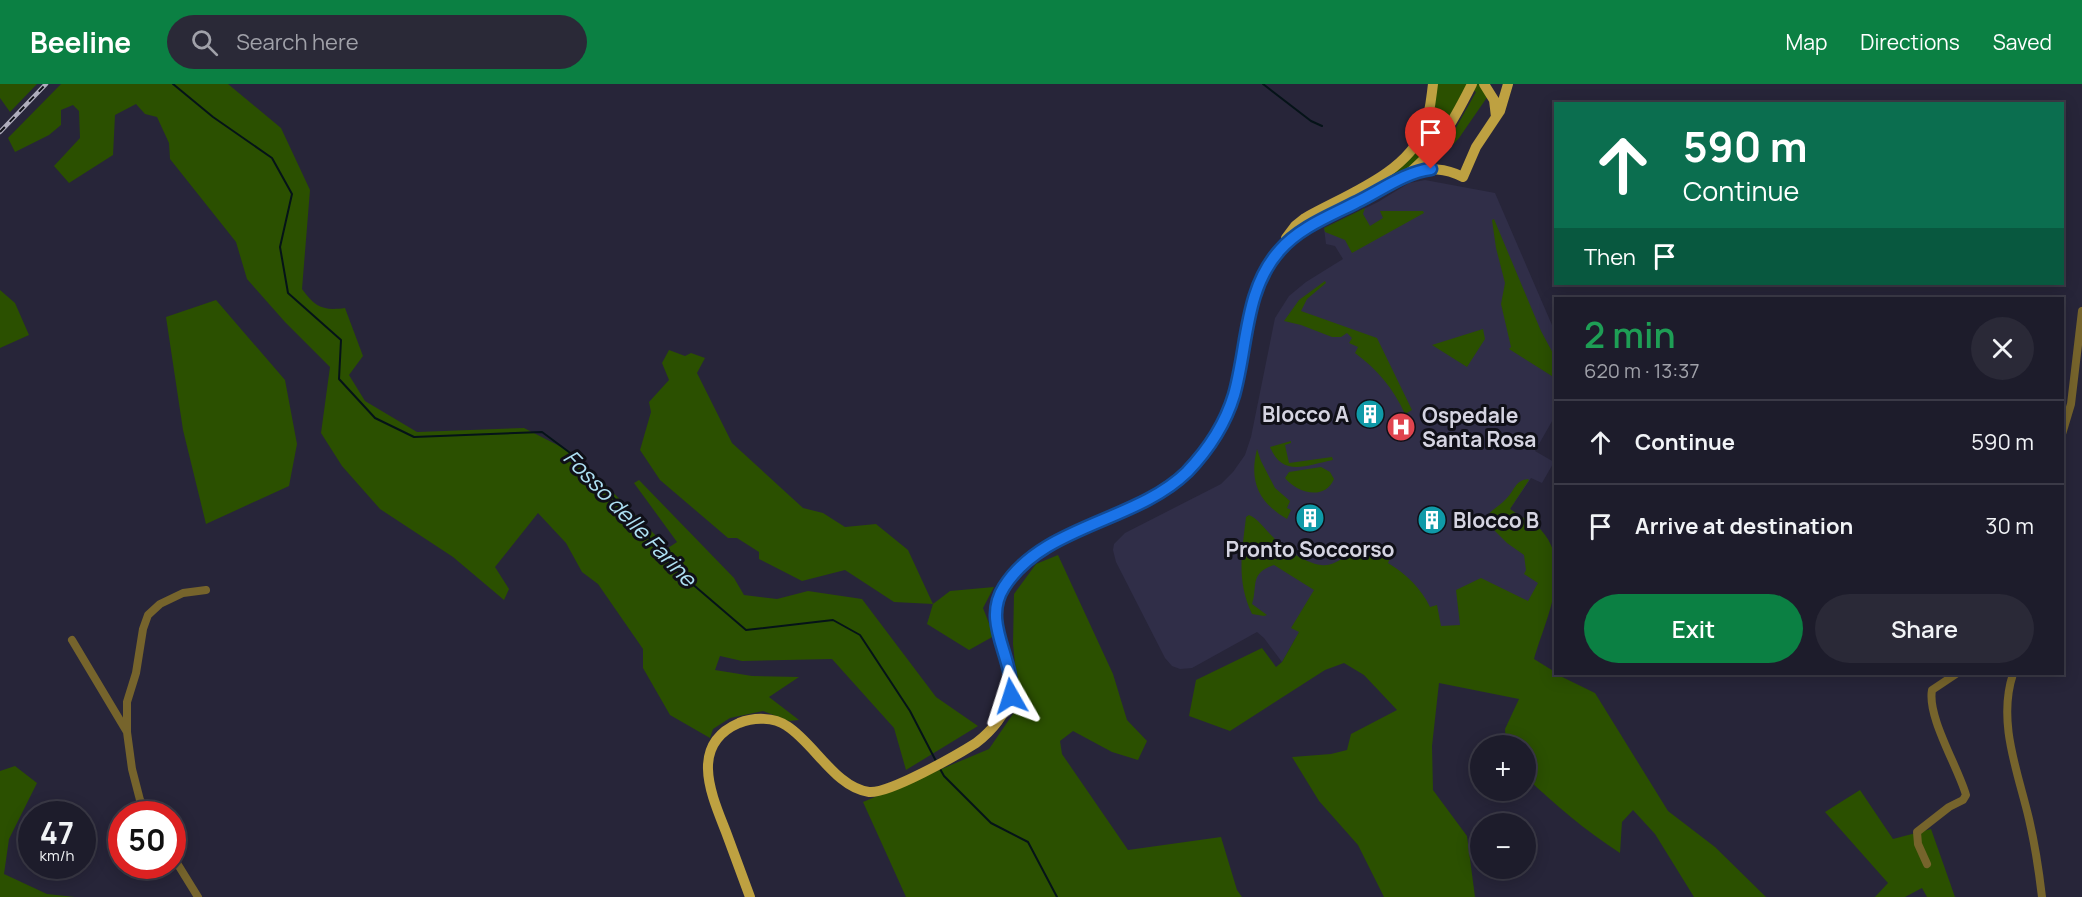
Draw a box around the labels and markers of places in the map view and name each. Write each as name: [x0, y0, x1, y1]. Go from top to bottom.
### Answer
pin: [1405, 107, 1456, 169]
building icon: Blocco A: [1354, 398, 1386, 430]
place label: Blocco A: [1262, 400, 1349, 428]
place label: Ospedale Santa Rosa: [1422, 401, 1536, 453]
hospital icon: Ospedale Santa Rosa: [1385, 411, 1417, 443]
building icon: Pronto Soccorso: [1294, 502, 1326, 534]
building icon: Blocco B: [1416, 504, 1448, 536]
place label: Blocco B: [1453, 506, 1539, 534]
place label: Pronto Soccorso: [1226, 535, 1395, 563]

